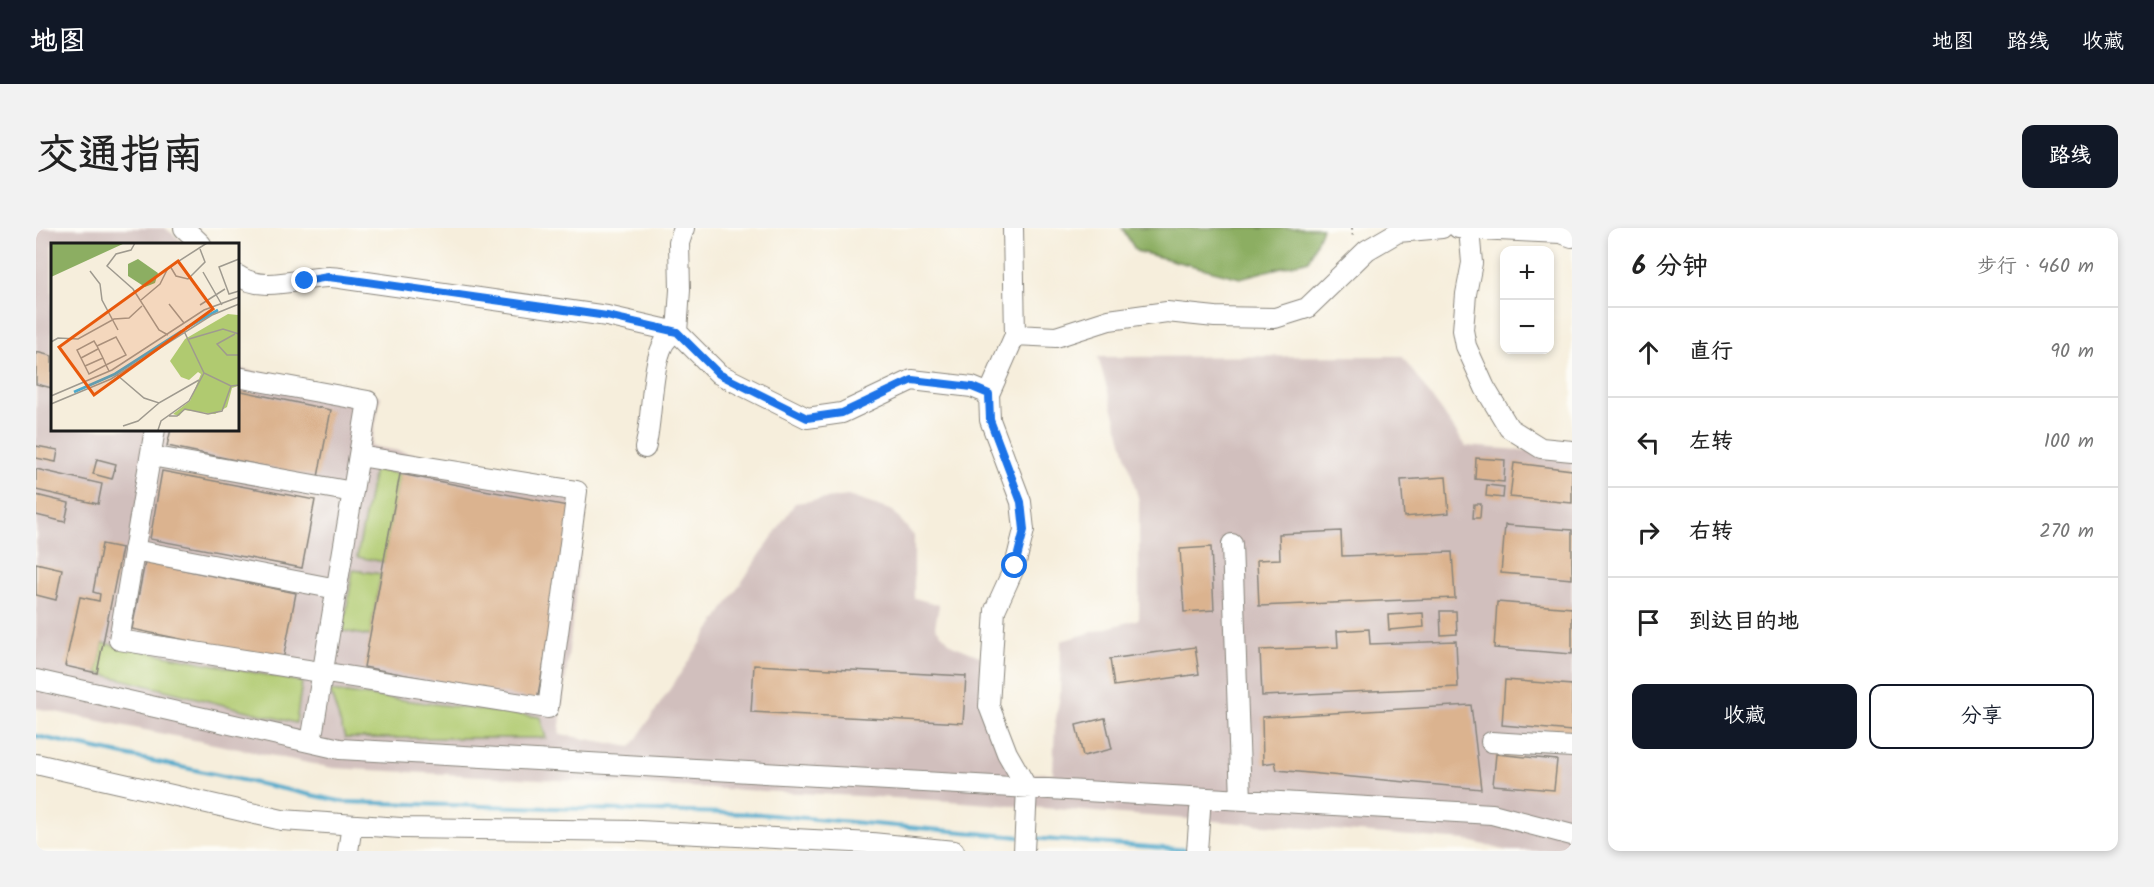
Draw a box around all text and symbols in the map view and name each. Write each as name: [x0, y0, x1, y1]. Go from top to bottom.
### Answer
text: 地图: [30, 20, 86, 65]
text: 地图: [1932, 26, 1974, 59]
text: 路线: [2007, 26, 2049, 59]
text: 收藏: [2082, 26, 2124, 59]
text: 交通指南: [36, 123, 204, 190]
button: 路线: [2022, 125, 2118, 188]
inset map: [51, 243, 238, 430]
map controls: [1500, 246, 1554, 354]
button: +: [1500, 246, 1554, 300]
text: 6 分钟: [1632, 246, 1708, 288]
text: 步行 · 460 m: [1977, 251, 2094, 283]
route end: [291, 267, 317, 293]
button: −: [1500, 300, 1554, 354]
text: 直行: [1689, 335, 1733, 370]
icon: ahead: [1632, 336, 1665, 369]
text: 90 m: [2050, 336, 2094, 368]
text: 左转: [1689, 425, 1733, 460]
icon: left: [1632, 426, 1665, 459]
text: 100 m: [2044, 426, 2094, 458]
text: 右转: [1689, 515, 1733, 550]
icon: right: [1632, 516, 1665, 549]
text: 270 m: [2039, 516, 2094, 548]
route start: [1001, 552, 1027, 578]
text: 到达目的地: [1689, 605, 1799, 640]
icon: arrive: [1632, 606, 1665, 639]
button: 收藏: [1632, 684, 1857, 749]
button: 分享: [1869, 684, 2094, 749]

